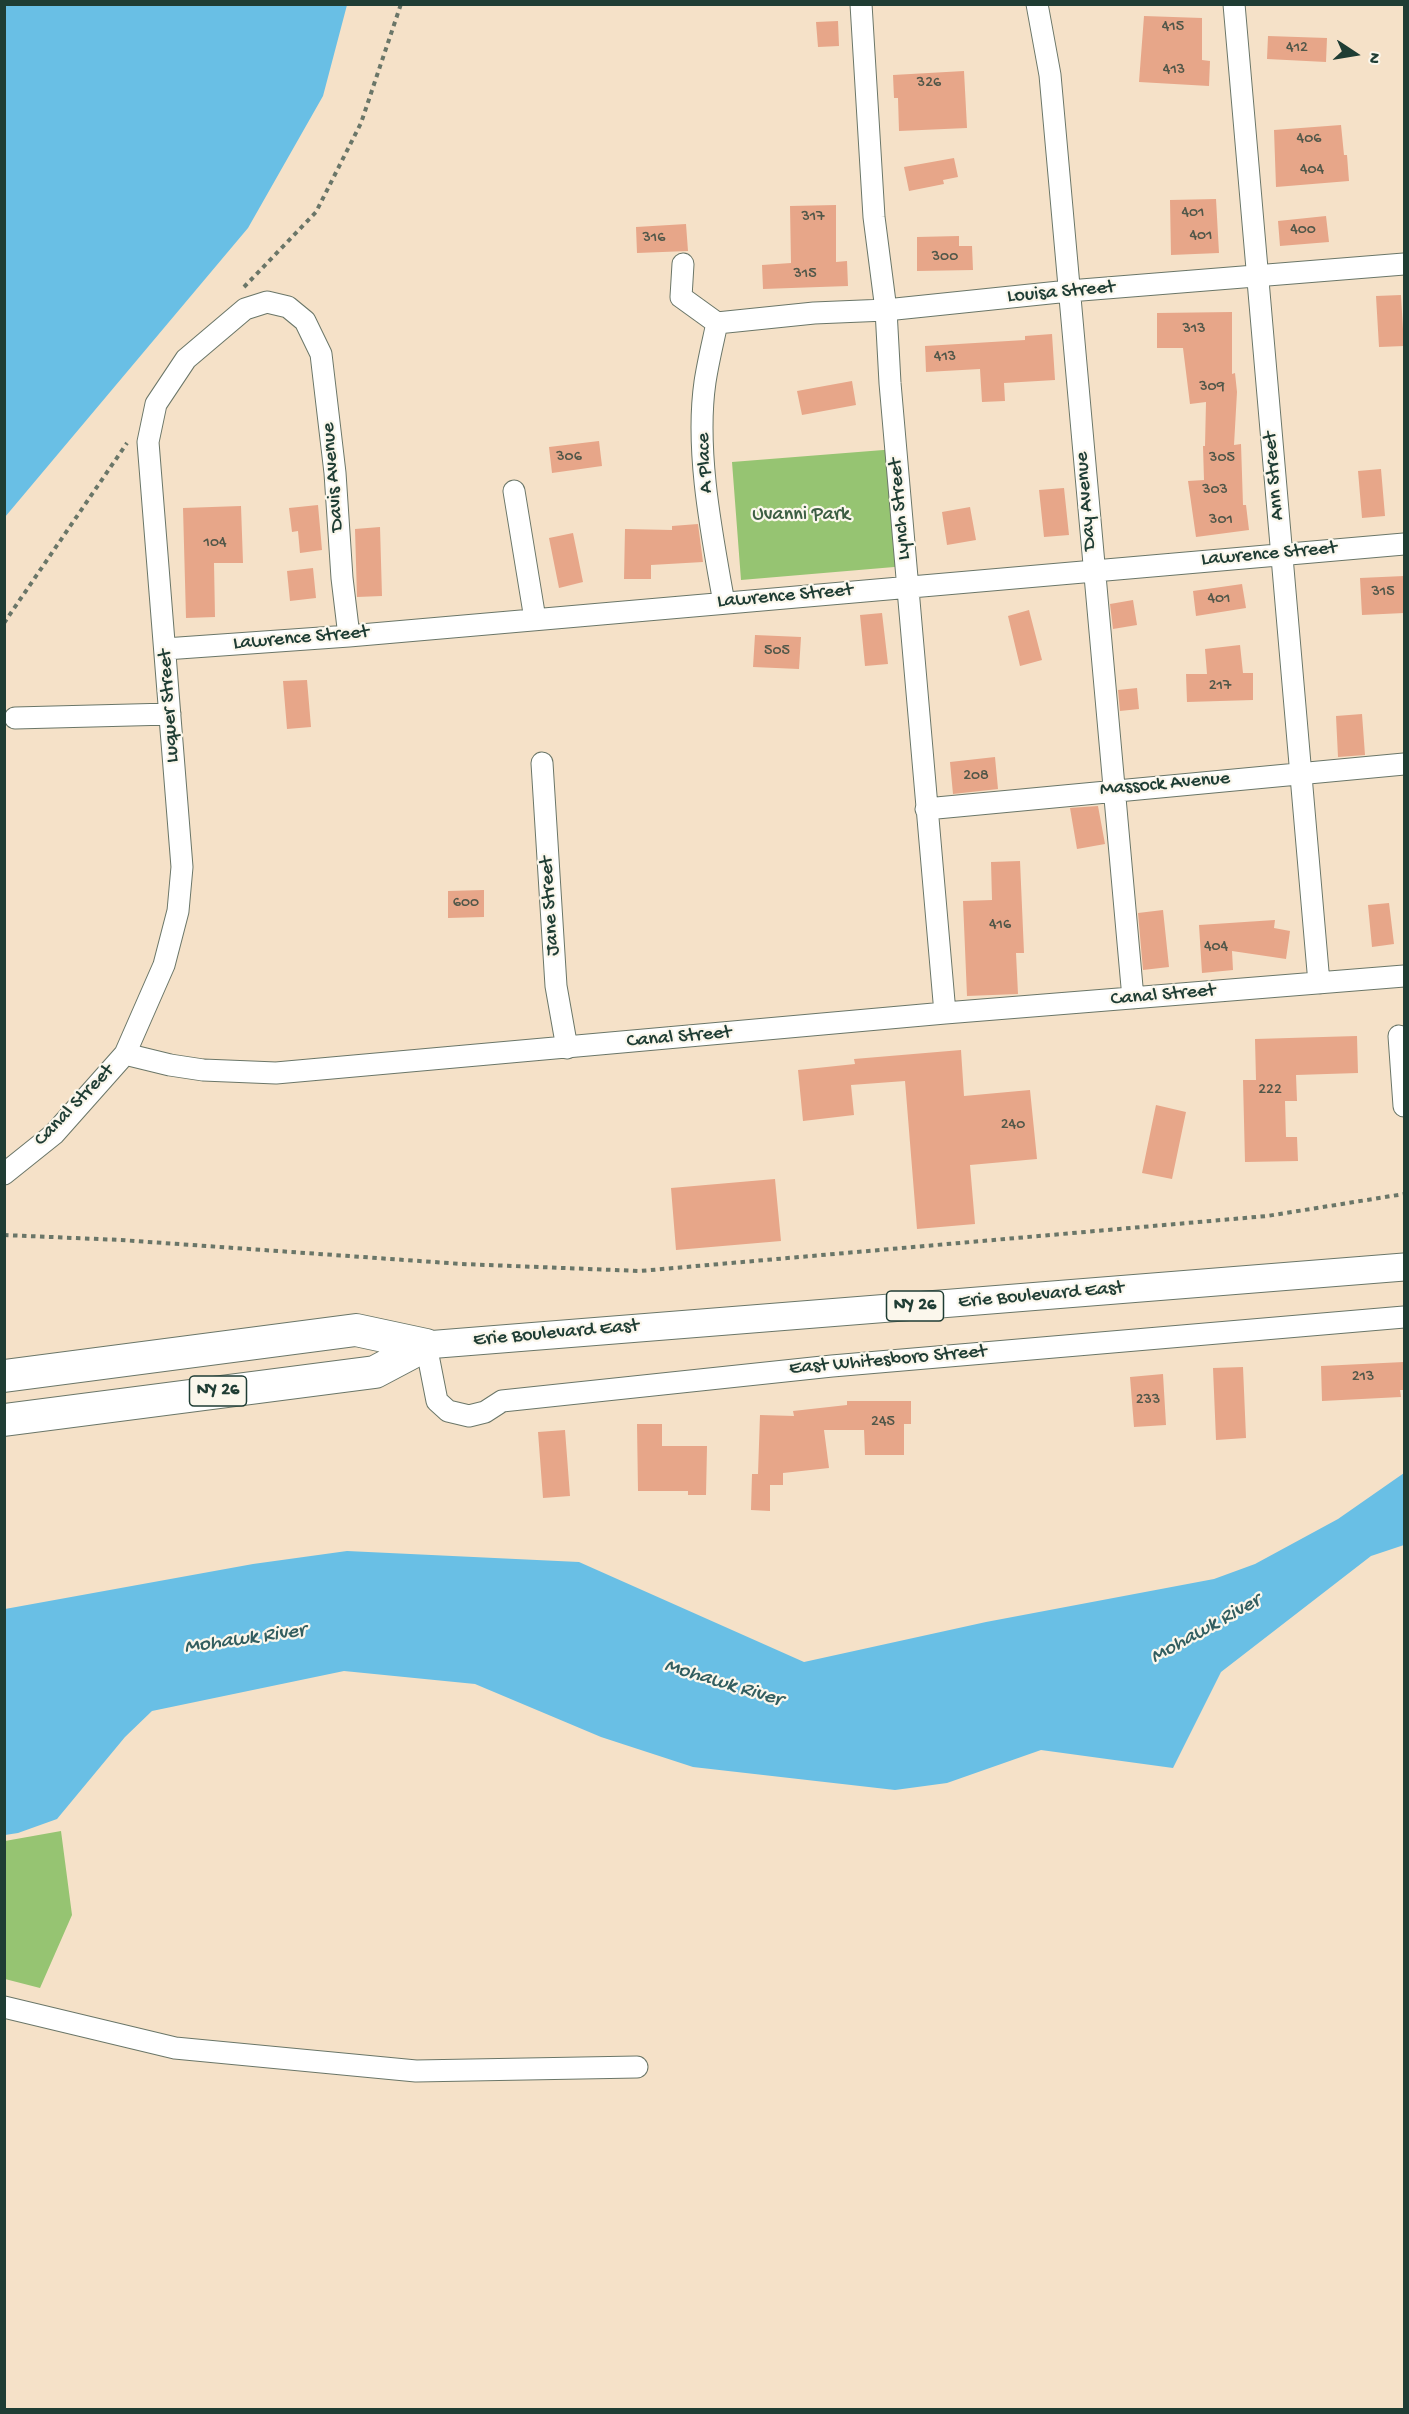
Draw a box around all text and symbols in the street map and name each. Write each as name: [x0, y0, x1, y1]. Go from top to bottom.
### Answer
house number: 415: [1162, 18, 1184, 38]
north arrow: [1325, 24, 1385, 84]
house number: 412: [1286, 39, 1308, 59]
text: N: [1363, 51, 1383, 65]
house number: 413: [1163, 61, 1185, 81]
house number: 326: [917, 74, 941, 94]
house number: 406: [1297, 130, 1321, 150]
house number: 404: [1300, 161, 1324, 181]
house number: 401: [1181, 204, 1205, 224]
house number: 317: [801, 208, 825, 228]
house number: 400: [1290, 221, 1316, 241]
house number: 401: [1189, 227, 1213, 247]
house number: 316: [643, 229, 665, 249]
house number: 300: [932, 248, 958, 268]
house number: 315: [793, 265, 817, 285]
street label: Louisa Street: [1006, 276, 1116, 310]
house number: 313: [1182, 320, 1206, 340]
house number: 413: [934, 348, 956, 368]
house number: 309: [1199, 378, 1225, 398]
street label: Davis Avenue: [317, 421, 351, 533]
street label: Ann Street: [1259, 431, 1291, 521]
street label: A Place: [692, 432, 720, 494]
house number: 306: [556, 448, 582, 468]
house number: 305: [1209, 449, 1235, 469]
street label: Day Avenue: [1071, 451, 1103, 551]
street label: Lynch Street: [885, 457, 917, 561]
house number: 303: [1202, 481, 1228, 501]
park label: Uvanni Park: [752, 504, 850, 528]
house number: 301: [1209, 511, 1233, 531]
house number: 104: [203, 534, 227, 554]
street label: Lawrence Street: [1200, 537, 1338, 573]
street label: Lawrence Street: [716, 579, 854, 615]
house number: 315: [1371, 583, 1395, 603]
house number: 401: [1207, 590, 1231, 610]
street label: Lawrence Street: [232, 621, 370, 657]
house number: 505: [764, 642, 790, 662]
street label: Luquer Street: [154, 649, 186, 763]
house number: 217: [1209, 677, 1231, 697]
house number: 208: [963, 767, 989, 787]
street label: Massock Avenue: [1099, 767, 1231, 803]
street label: Jane Street: [536, 855, 566, 957]
house number: 600: [453, 894, 479, 914]
house number: 416: [989, 916, 1011, 936]
house number: 404: [1204, 938, 1228, 958]
street label: Canal Street: [1110, 979, 1216, 1013]
street label: Canal Street: [626, 1021, 732, 1055]
street label: Canal Street: [30, 1060, 120, 1152]
house number: 222: [1258, 1081, 1282, 1101]
house number: 240: [1001, 1116, 1025, 1136]
street label: Erie Boulevard East: [957, 1277, 1125, 1315]
road number: NY 26: [886, 1291, 944, 1321]
street label: Erie Boulevard East: [472, 1315, 640, 1353]
street label: East Whitesboro Street: [788, 1340, 988, 1382]
house number: 213: [1352, 1368, 1374, 1388]
road number: NY 26: [190, 1376, 246, 1406]
house number: 233: [1136, 1391, 1160, 1411]
house number: 245: [871, 1413, 895, 1433]
water label: Mohawk River: [1146, 1589, 1266, 1671]
water label: Mohawk River: [183, 1619, 307, 1661]
water label: Mohawk River: [661, 1654, 785, 1714]

